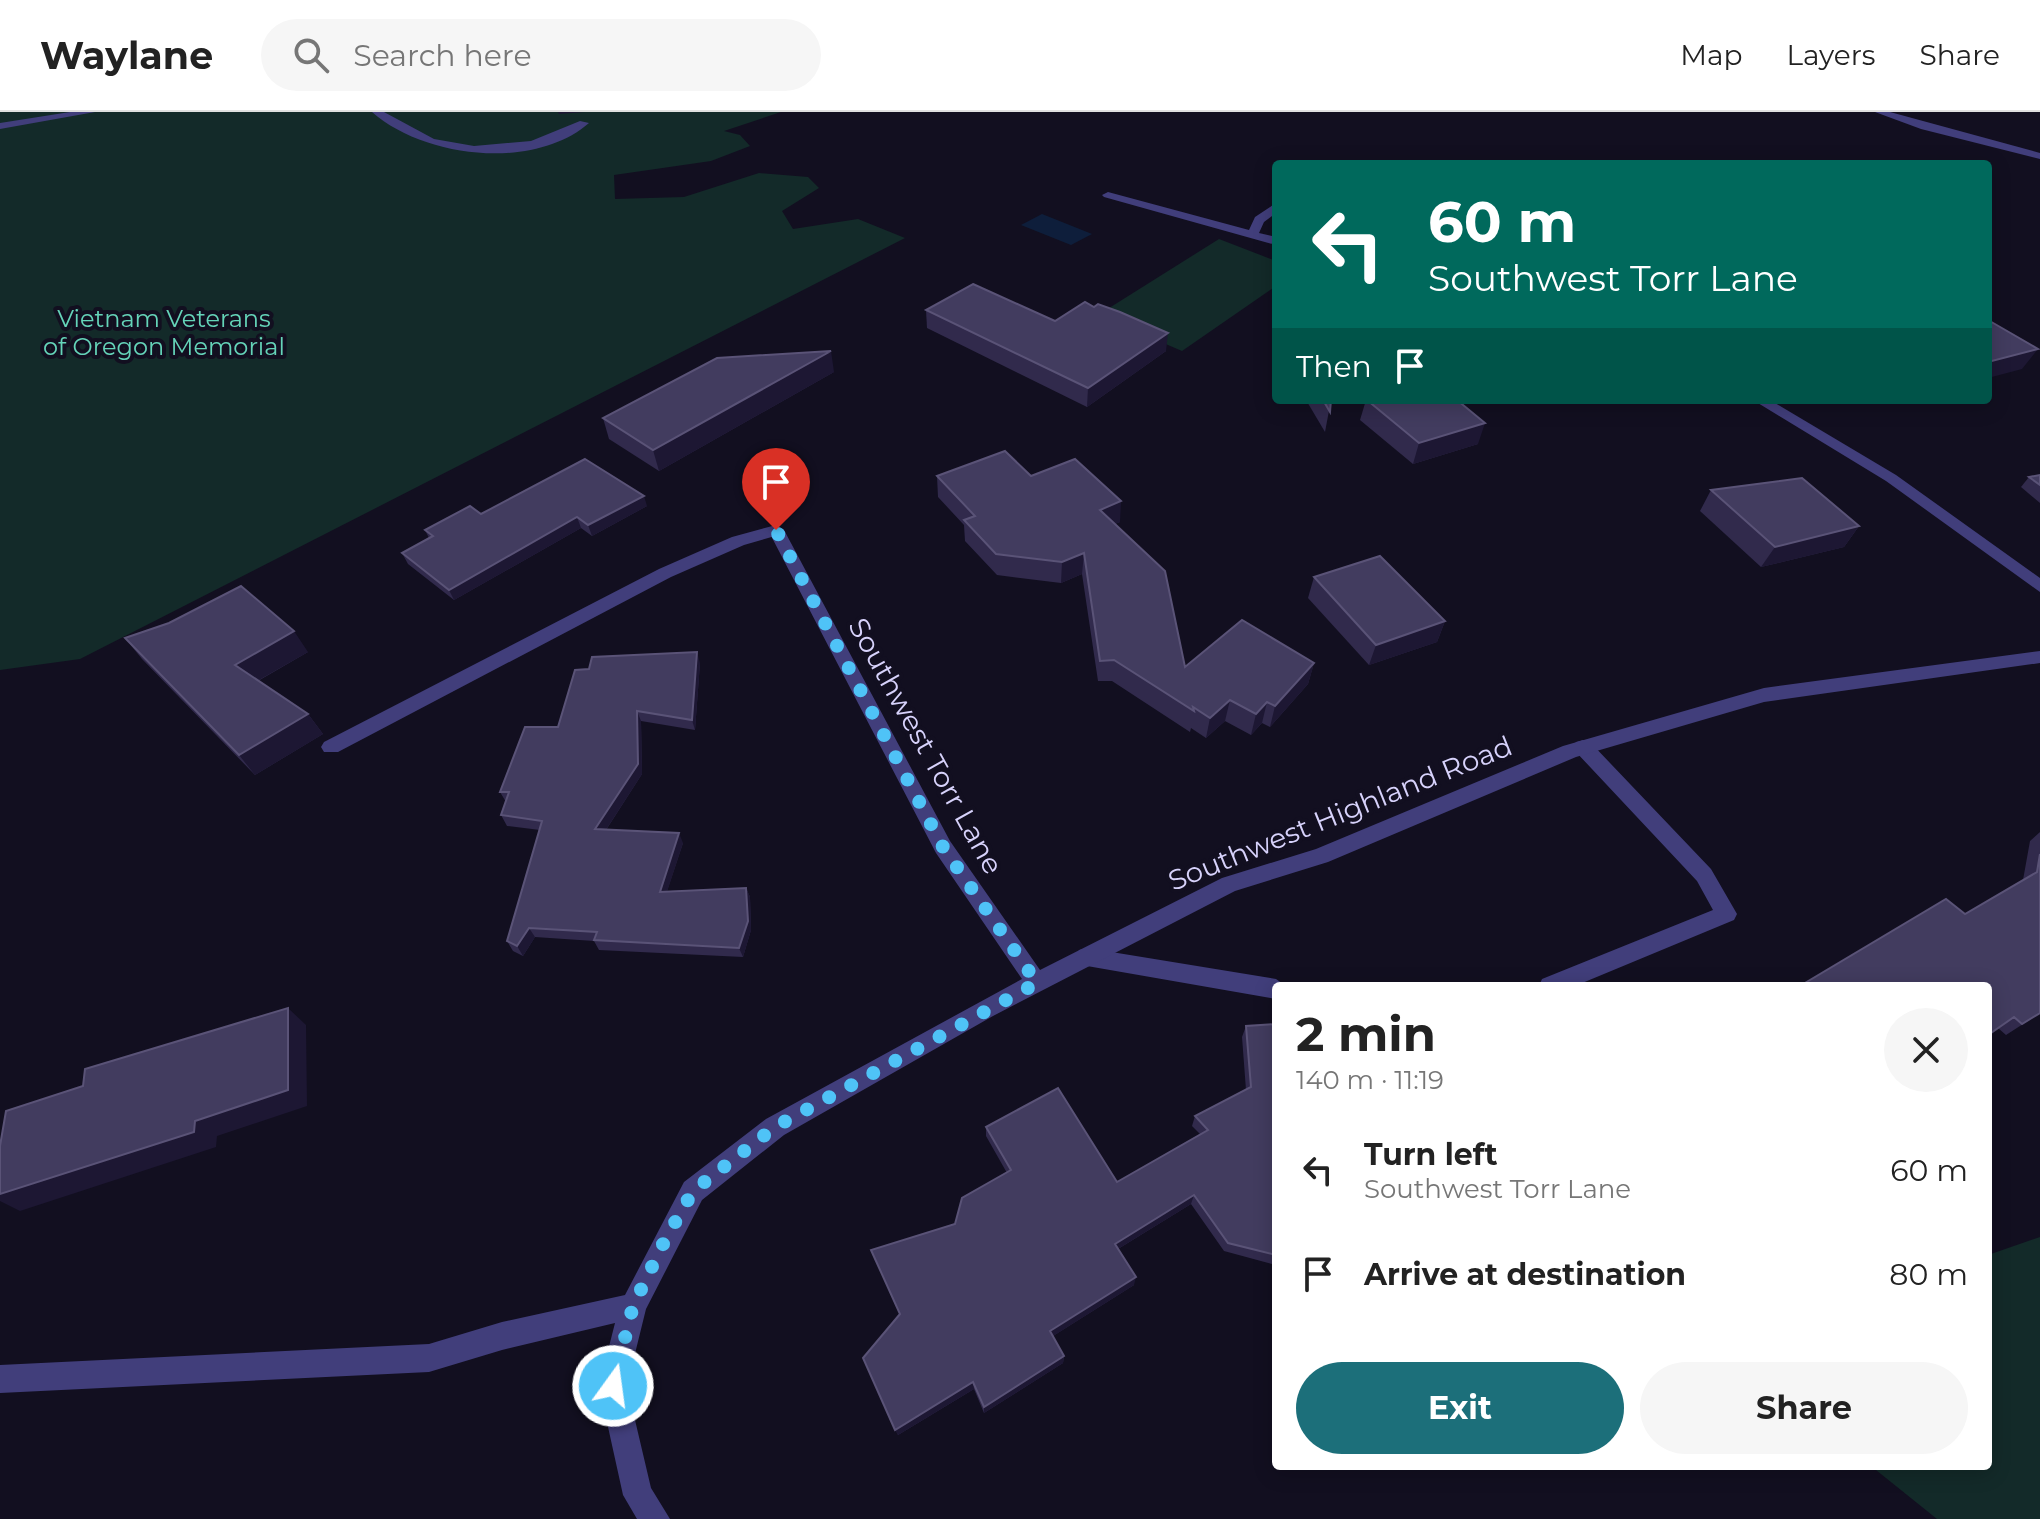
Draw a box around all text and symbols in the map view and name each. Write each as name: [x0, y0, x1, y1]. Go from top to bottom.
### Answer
search box: [261, 19, 821, 91]
text: Waylane: [40, 32, 213, 79]
icon: search: [289, 33, 333, 77]
text: Search here: [353, 37, 532, 74]
text: Map: [1680, 38, 1743, 72]
text: Layers: [1787, 38, 1876, 72]
text: Share: [1920, 38, 2000, 72]
text: 60 m: [1428, 188, 1576, 256]
icon: left: [1296, 192, 1400, 296]
text: Southwest Torr Lane: [1428, 256, 1798, 300]
park label: Vietnam Veterans of Oregon Memorial: [43, 304, 285, 361]
icon: arrive: [1388, 344, 1432, 388]
text: Then: [1296, 348, 1372, 385]
pin: [742, 448, 810, 530]
icon: arrive: [754, 460, 798, 504]
street label: Southwest Torr Lane: [841, 612, 1011, 880]
street label: Southwest Highland Road: [1163, 728, 1517, 898]
text: 2 min: [1296, 1005, 1436, 1063]
button: close: [1884, 1008, 1968, 1092]
text: 140 m · 11:19: [1296, 1064, 1444, 1096]
text: Turn left: [1364, 1136, 1497, 1173]
icon: left: [1296, 1148, 1340, 1192]
text: 60 m: [1890, 1152, 1968, 1189]
text: Southwest Torr Lane: [1364, 1173, 1631, 1205]
icon: arrive: [1296, 1252, 1340, 1296]
text: Arrive at destination: [1364, 1256, 1686, 1293]
text: 80 m: [1889, 1256, 1968, 1293]
position arrow: [571, 1344, 655, 1428]
button: Exit: [1296, 1362, 1624, 1454]
button: Share: [1640, 1362, 1968, 1454]

